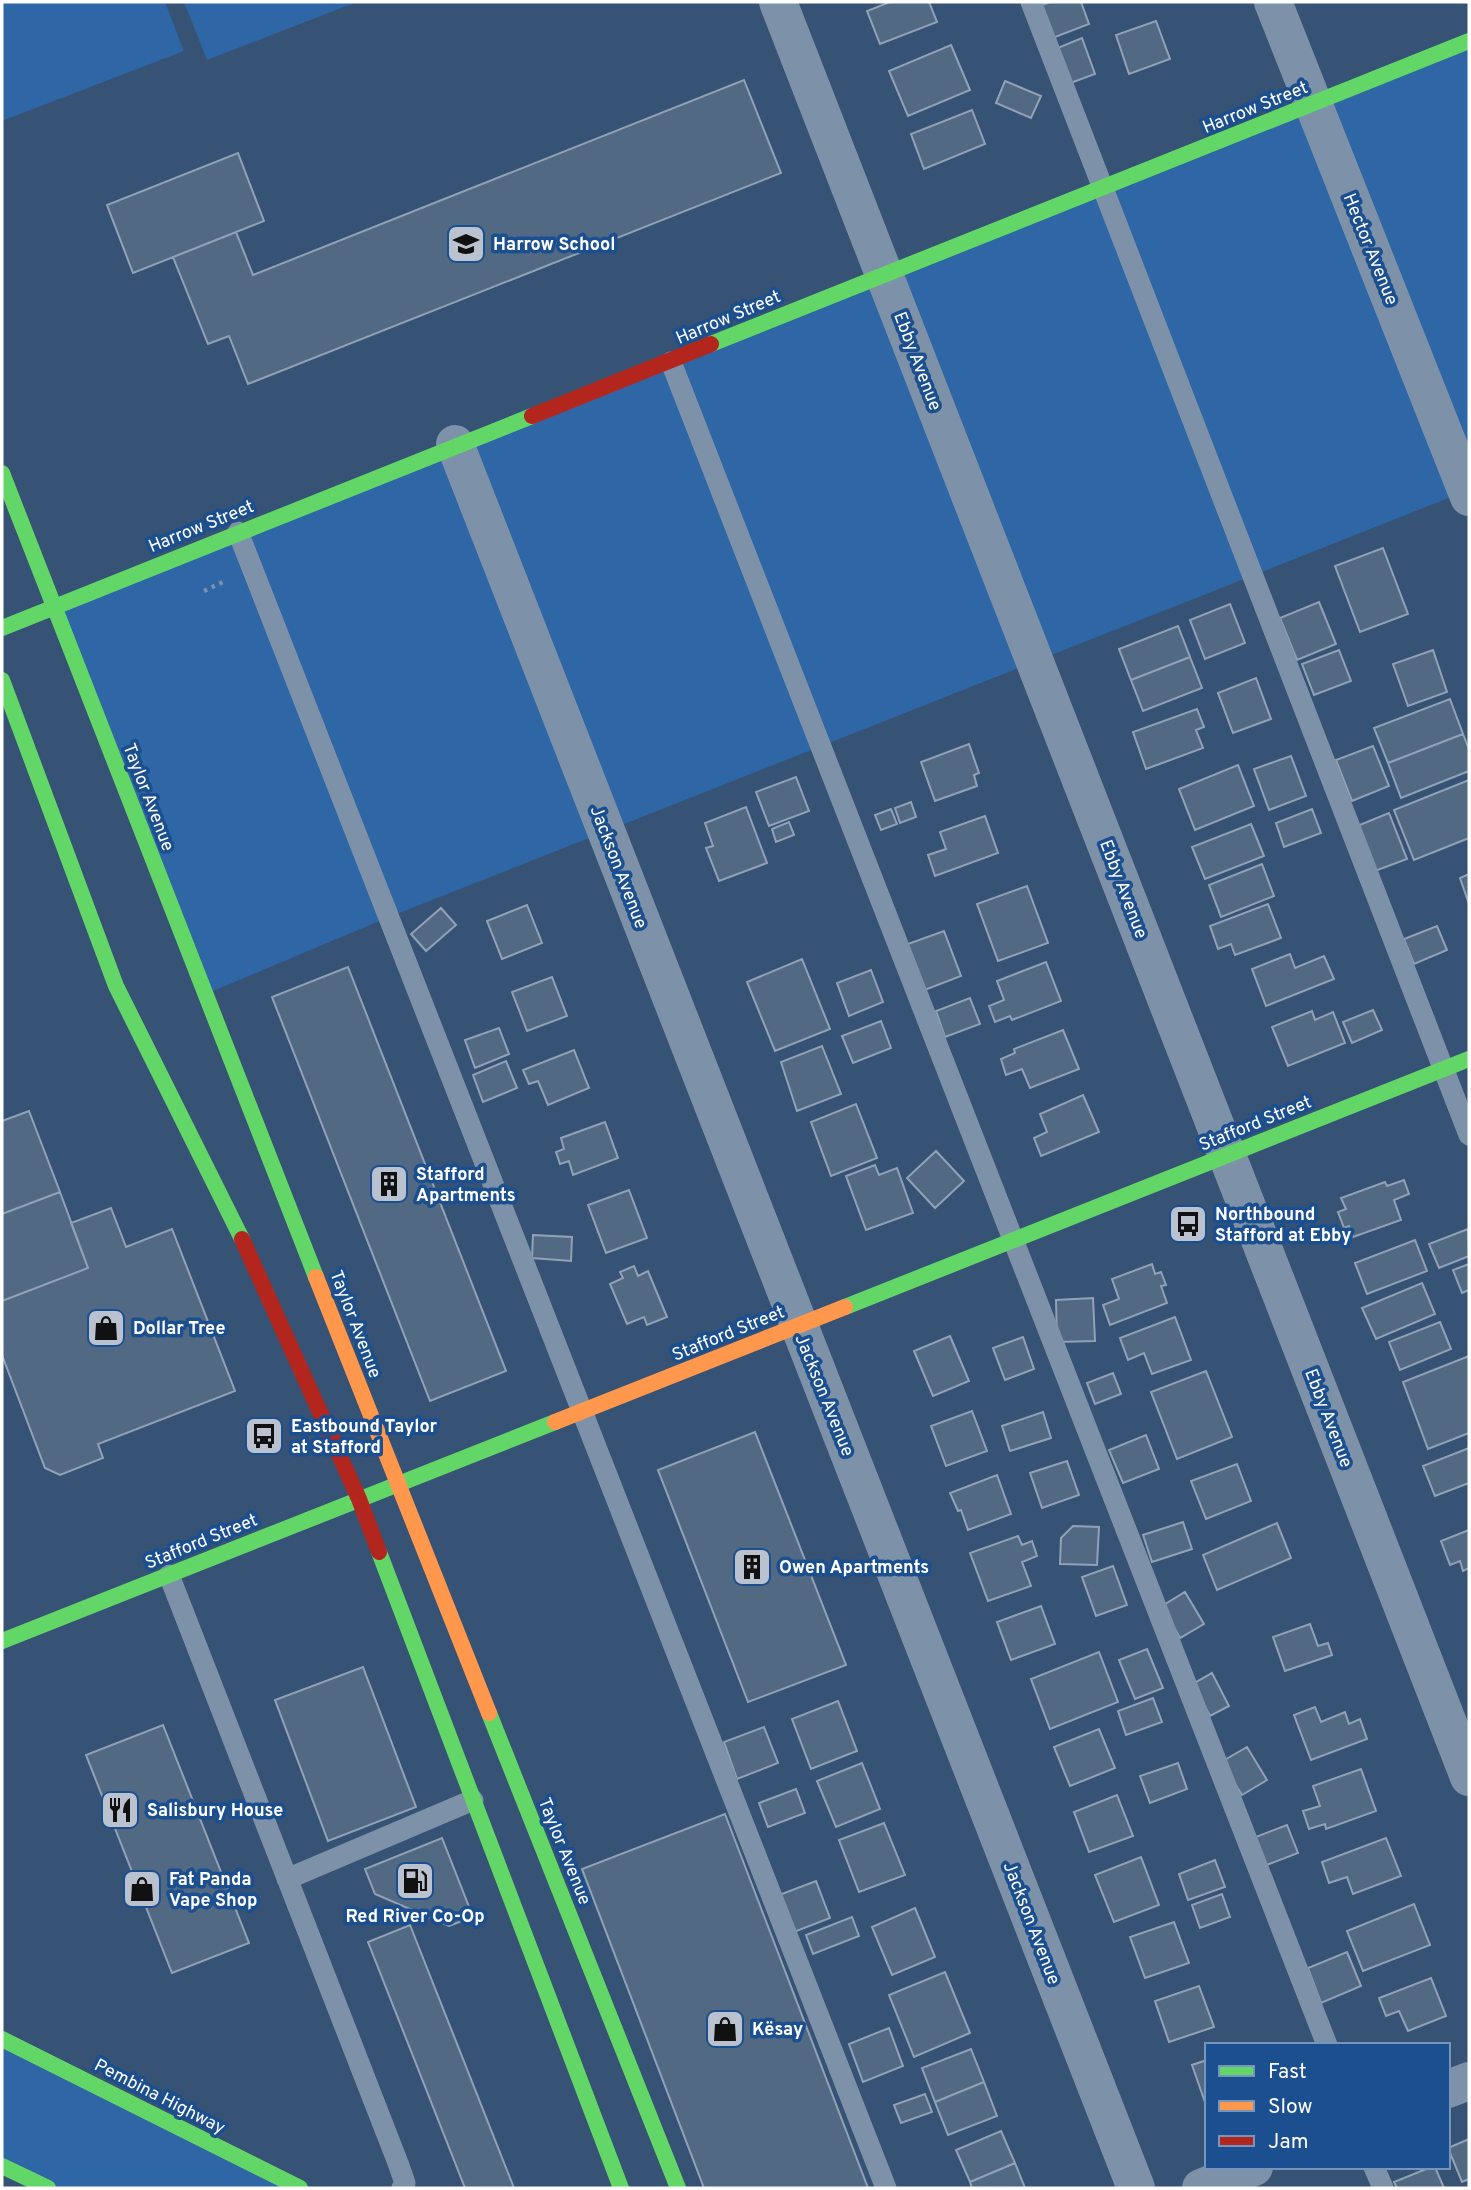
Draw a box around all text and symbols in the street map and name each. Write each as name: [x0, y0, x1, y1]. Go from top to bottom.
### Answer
street label: Harrow Street: [1199, 77, 1312, 140]
street label: Hector Avenue: [1337, 190, 1403, 309]
school or university icon: Harrow School: [445, 223, 487, 265]
place label: Harrow School: [493, 234, 615, 257]
street label: Harrow Street: [673, 286, 785, 351]
street label: Ebby Avenue: [887, 309, 946, 414]
street label: Harrow Street: [145, 496, 258, 559]
street label: Taylor Avenue: [117, 740, 179, 855]
street label: Jackson Avenue: [584, 803, 652, 932]
street label: Ebby Avenue: [1093, 837, 1152, 942]
street label: Stafford Street: [1196, 1091, 1315, 1157]
building icon: Stafford Apartments: [368, 1163, 410, 1205]
place label: Stafford Apartments: [416, 1164, 516, 1208]
bus stop icon: Northbound Stafford at Ebby: [1167, 1203, 1209, 1245]
place label: Northbound Stafford at Ebby: [1215, 1204, 1351, 1248]
street label: Taylor Avenue: [324, 1267, 386, 1382]
street label: Stafford Street: [669, 1301, 788, 1367]
shop icon: Dollar Tree: [85, 1307, 127, 1349]
place label: Dollar Tree: [133, 1318, 225, 1341]
street label: Jackson Avenue: [789, 1331, 859, 1460]
street label: Ebby Avenue: [1298, 1366, 1357, 1471]
bus stop icon: Eastbound Taylor at Stafford: [243, 1415, 285, 1457]
place label: Eastbound Taylor at Stafford: [291, 1416, 438, 1460]
street label: Stafford Street: [142, 1509, 261, 1575]
building icon: Owen Apartments: [731, 1546, 773, 1588]
place label: Owen Apartments: [779, 1557, 929, 1580]
restaurant icon: Salisbury House: [99, 1789, 141, 1831]
street label: Taylor Avenue: [532, 1795, 596, 1909]
place label: Salisbury House: [147, 1800, 283, 1823]
street label: Jackson Avenue: [997, 1859, 1065, 1988]
fuel station icon: Red River Co-Op: [394, 1860, 436, 1902]
shop icon: Fat Panda Vape Shop: [121, 1868, 163, 1910]
place label: Fat Panda Vape Shop: [169, 1869, 257, 1913]
place label: Red River Co-Op: [345, 1906, 485, 1929]
shop icon: Kësay: [704, 2008, 746, 2050]
place label: Kësay: [752, 2019, 803, 2042]
legend: [1205, 2043, 1450, 2169]
street label: Pembina Highway: [90, 2054, 229, 2140]
text: Fast: [1268, 2059, 1307, 2086]
text: Slow: [1268, 2094, 1313, 2121]
text: Jam: [1268, 2129, 1309, 2156]

